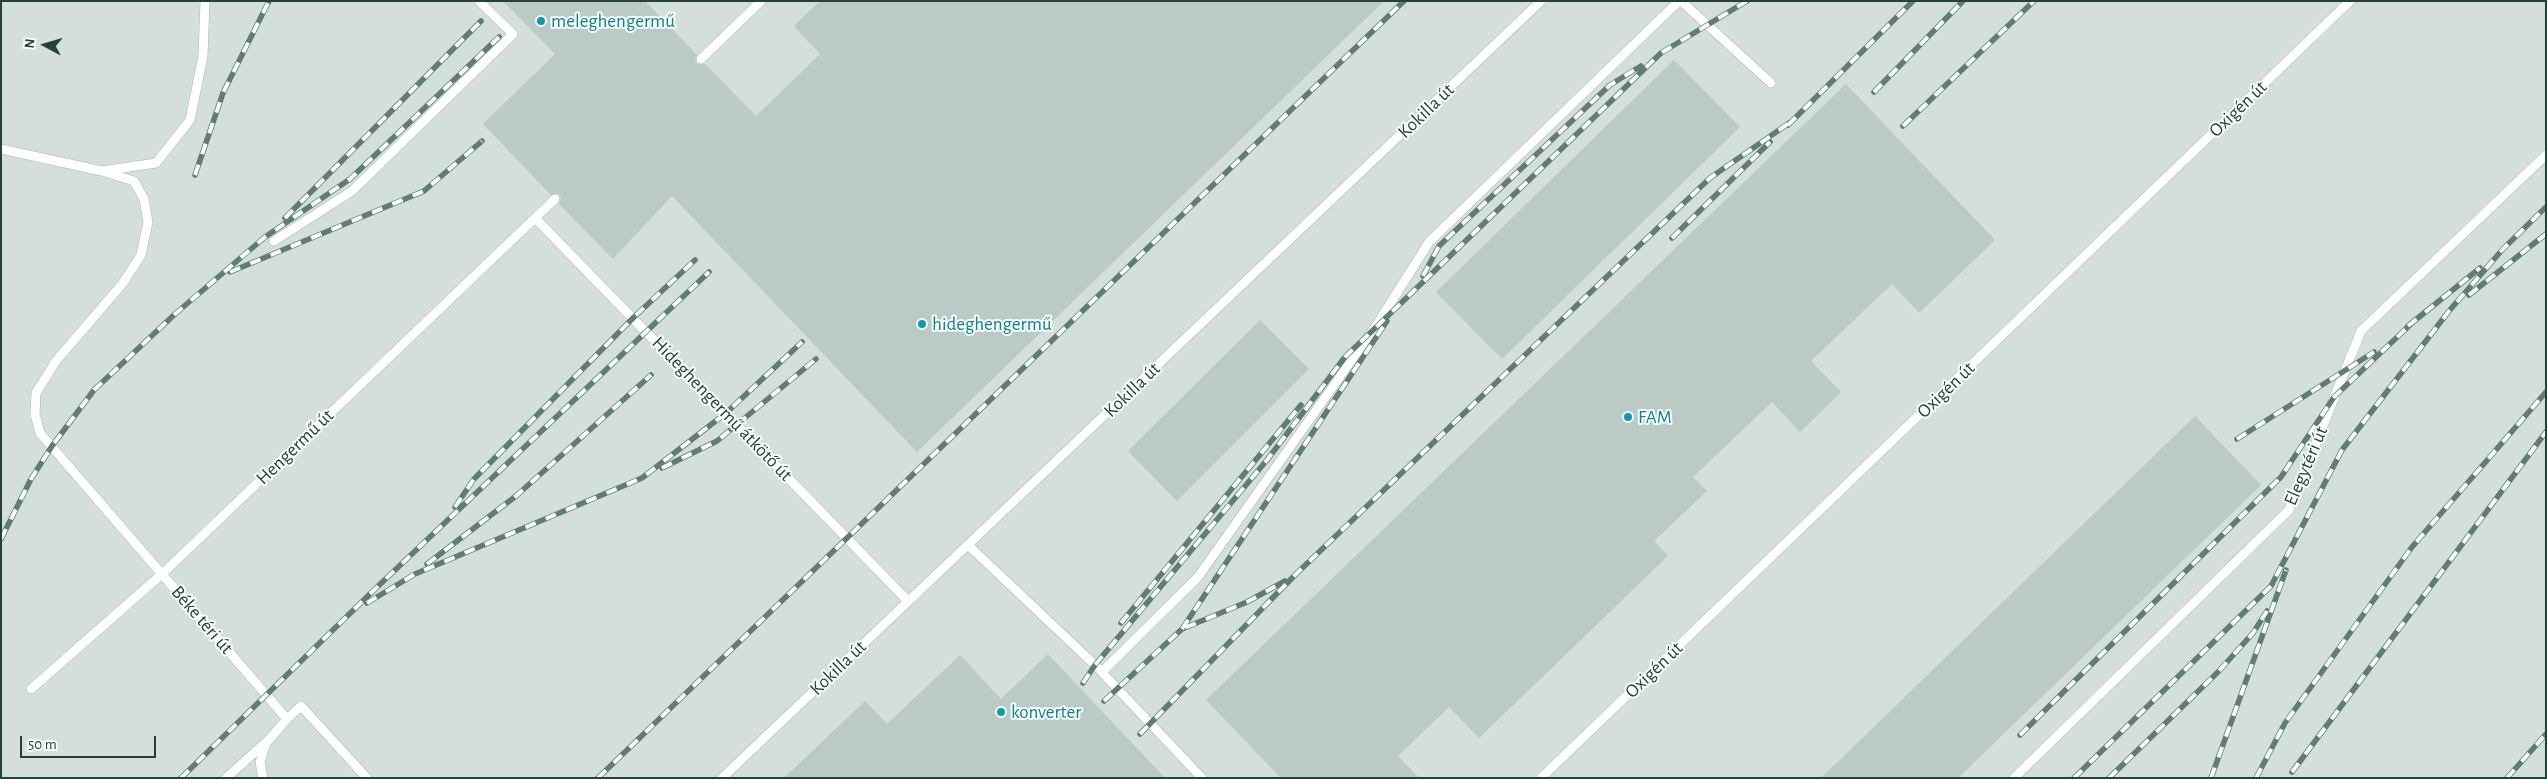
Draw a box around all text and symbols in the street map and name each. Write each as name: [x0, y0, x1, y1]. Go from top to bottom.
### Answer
place label: meleghengermű: [551, 10, 675, 32]
marker: meleghengermű: [535, 15, 547, 27]
north arrow: [20, 20, 70, 70]
text: N: [23, 38, 38, 49]
street label: Oxigén út: [2204, 76, 2272, 142]
street label: Kokilla út: [1393, 79, 1459, 143]
place label: hideghengermű: [932, 313, 1052, 335]
marker: hideghengermű: [916, 318, 928, 330]
street label: Hideghengermű átkötő út: [647, 332, 797, 486]
street label: Oxigén út: [1912, 357, 1980, 423]
street label: Kokilla út: [1099, 358, 1165, 422]
street label: Hengermű út: [251, 404, 339, 490]
place label: FAM: [1638, 406, 1672, 428]
marker: FAM: [1622, 411, 1634, 423]
street label: Elegytéri út: [2279, 423, 2333, 509]
street label: Béke téri út: [166, 581, 238, 659]
street label: Kokilla út: [805, 636, 871, 700]
street label: Oxigén út: [1620, 637, 1688, 703]
place label: konverter: [1011, 701, 1081, 723]
marker: konverter: [995, 706, 1007, 718]
scale bar: [22, 726, 159, 758]
text: 50 m: [28, 737, 57, 752]

